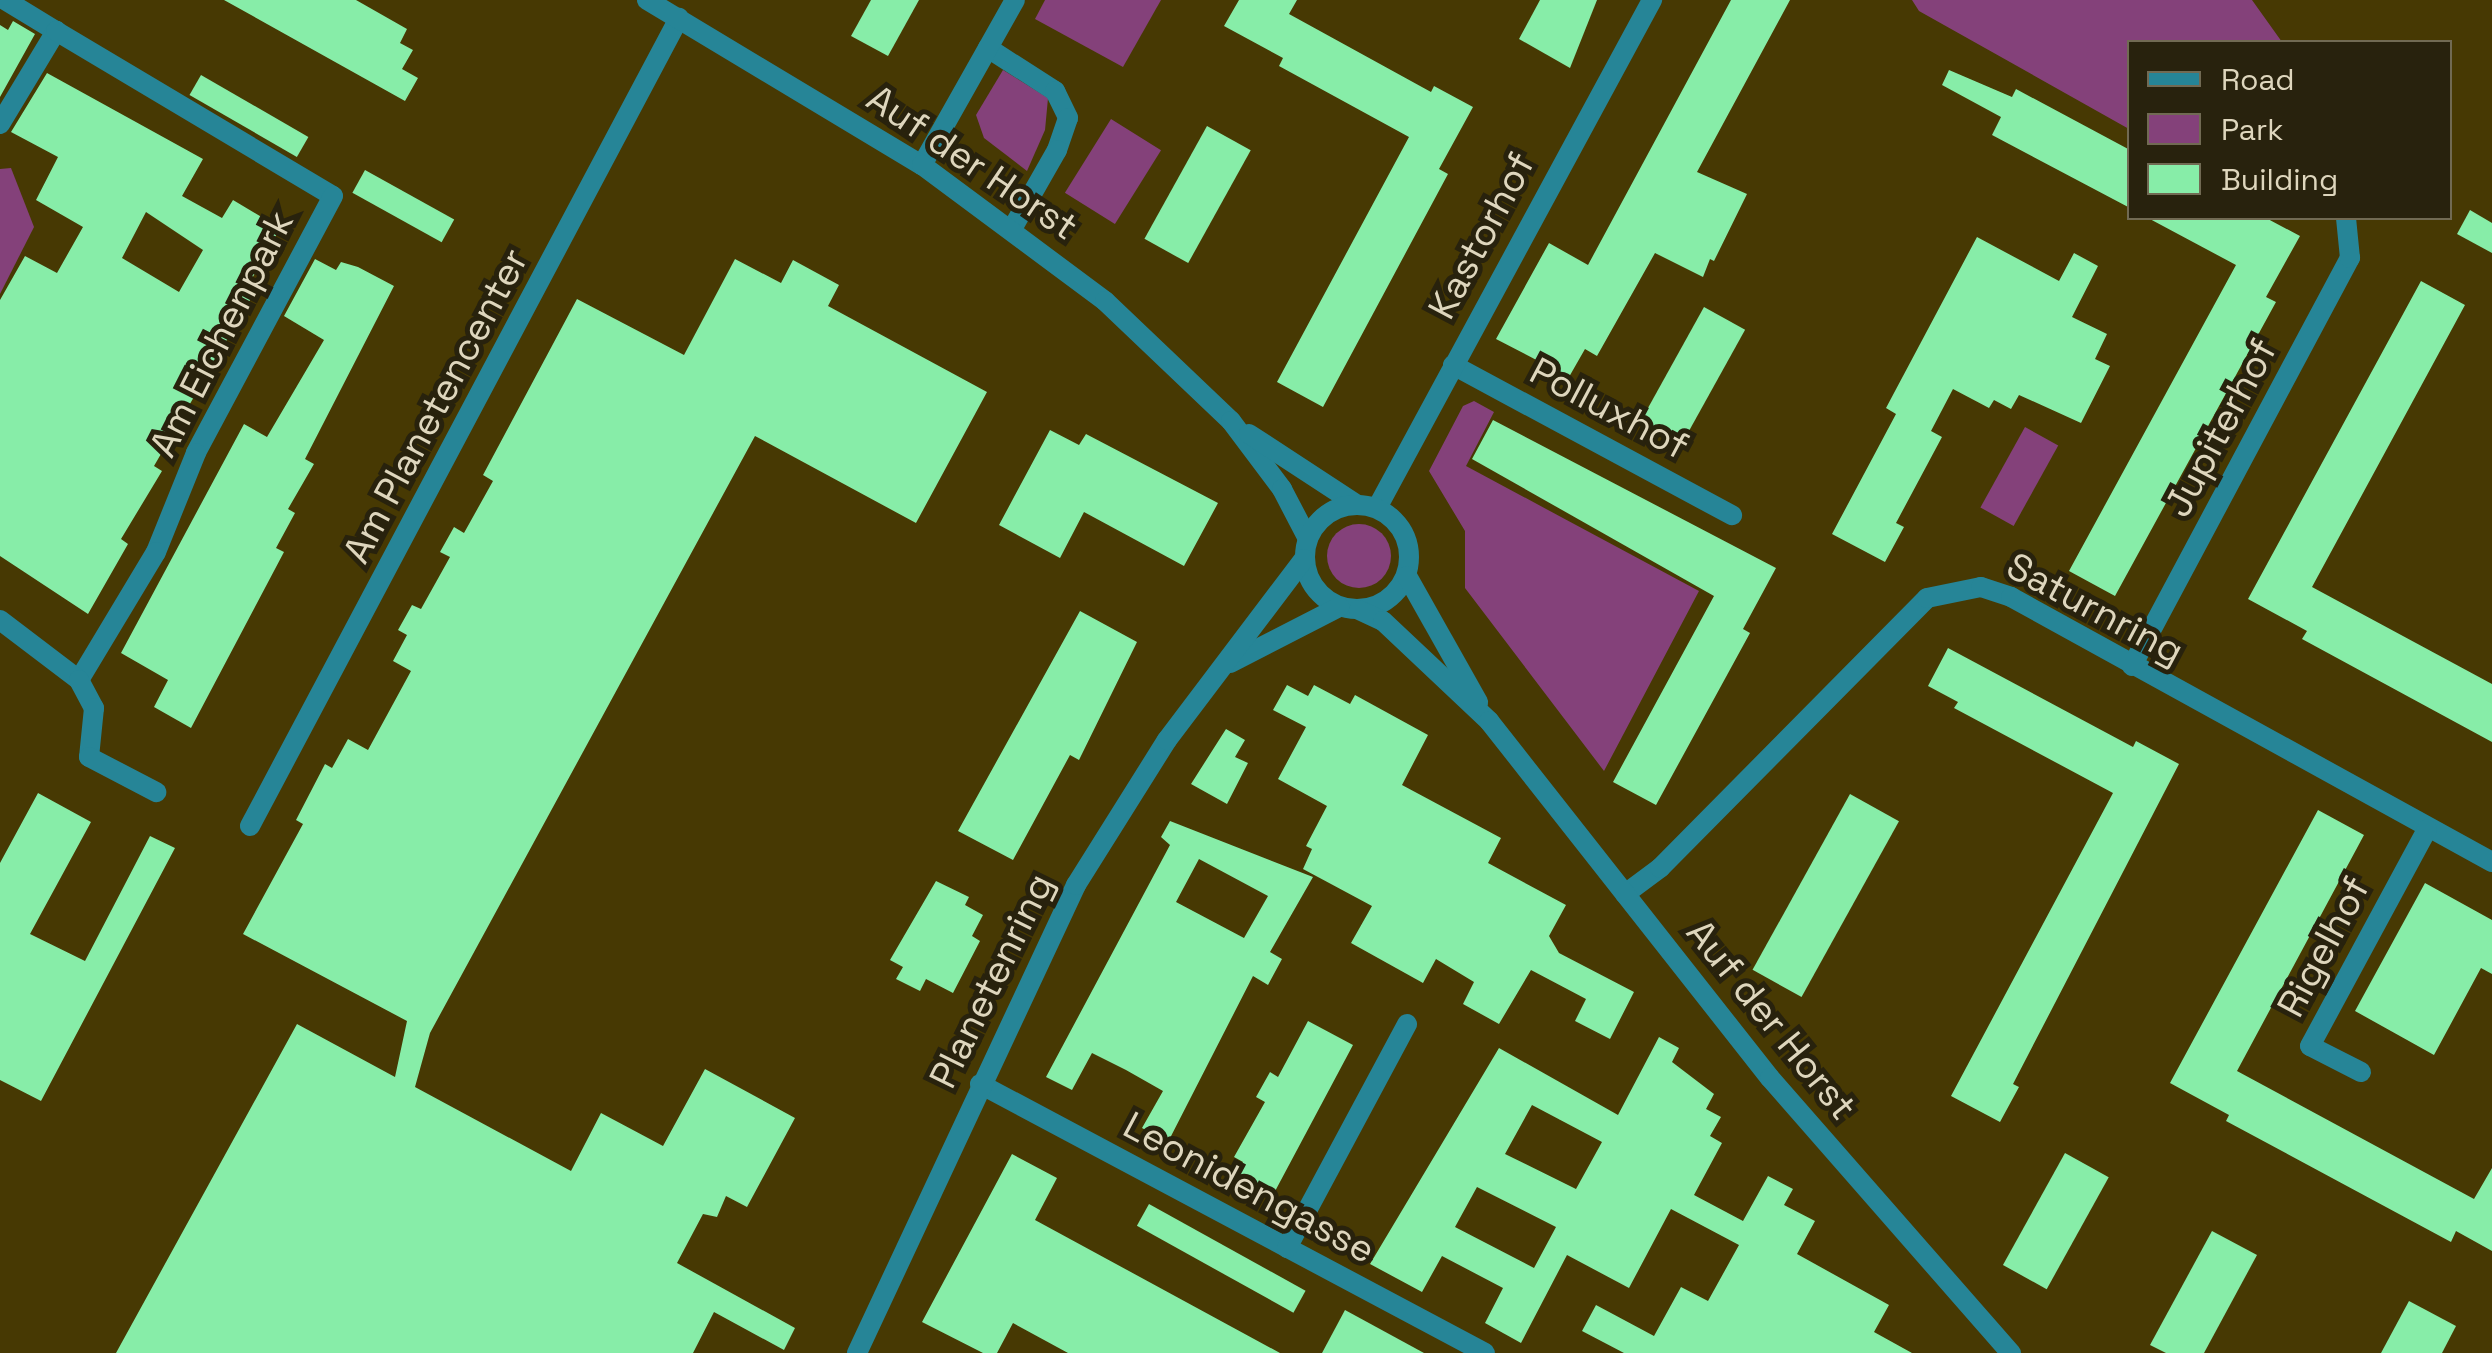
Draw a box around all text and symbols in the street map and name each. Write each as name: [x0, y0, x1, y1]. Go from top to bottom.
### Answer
legend: [2127, 40, 2452, 220]
text: Road: [2221, 60, 2295, 99]
street label: Auf der Horst: [858, 76, 1086, 250]
text: Park: [2221, 110, 2283, 149]
street label: Kastorhof: [1419, 145, 1545, 327]
text: Building: [2221, 160, 2338, 199]
street label: Am Eichenpark: [140, 203, 304, 465]
street label: Am Planetencenter: [334, 241, 538, 571]
street label: Jupiterhof: [2155, 331, 2287, 525]
street label: Polluxhof: [1522, 348, 1696, 470]
street label: Saturnring: [1999, 543, 2191, 675]
street label: Planetenring: [920, 866, 1064, 1096]
street label: Rigelhof: [2268, 869, 2380, 1025]
street label: Auf der Horst: [1676, 911, 1866, 1129]
street label: Leonidengasse: [1116, 1103, 1382, 1273]

